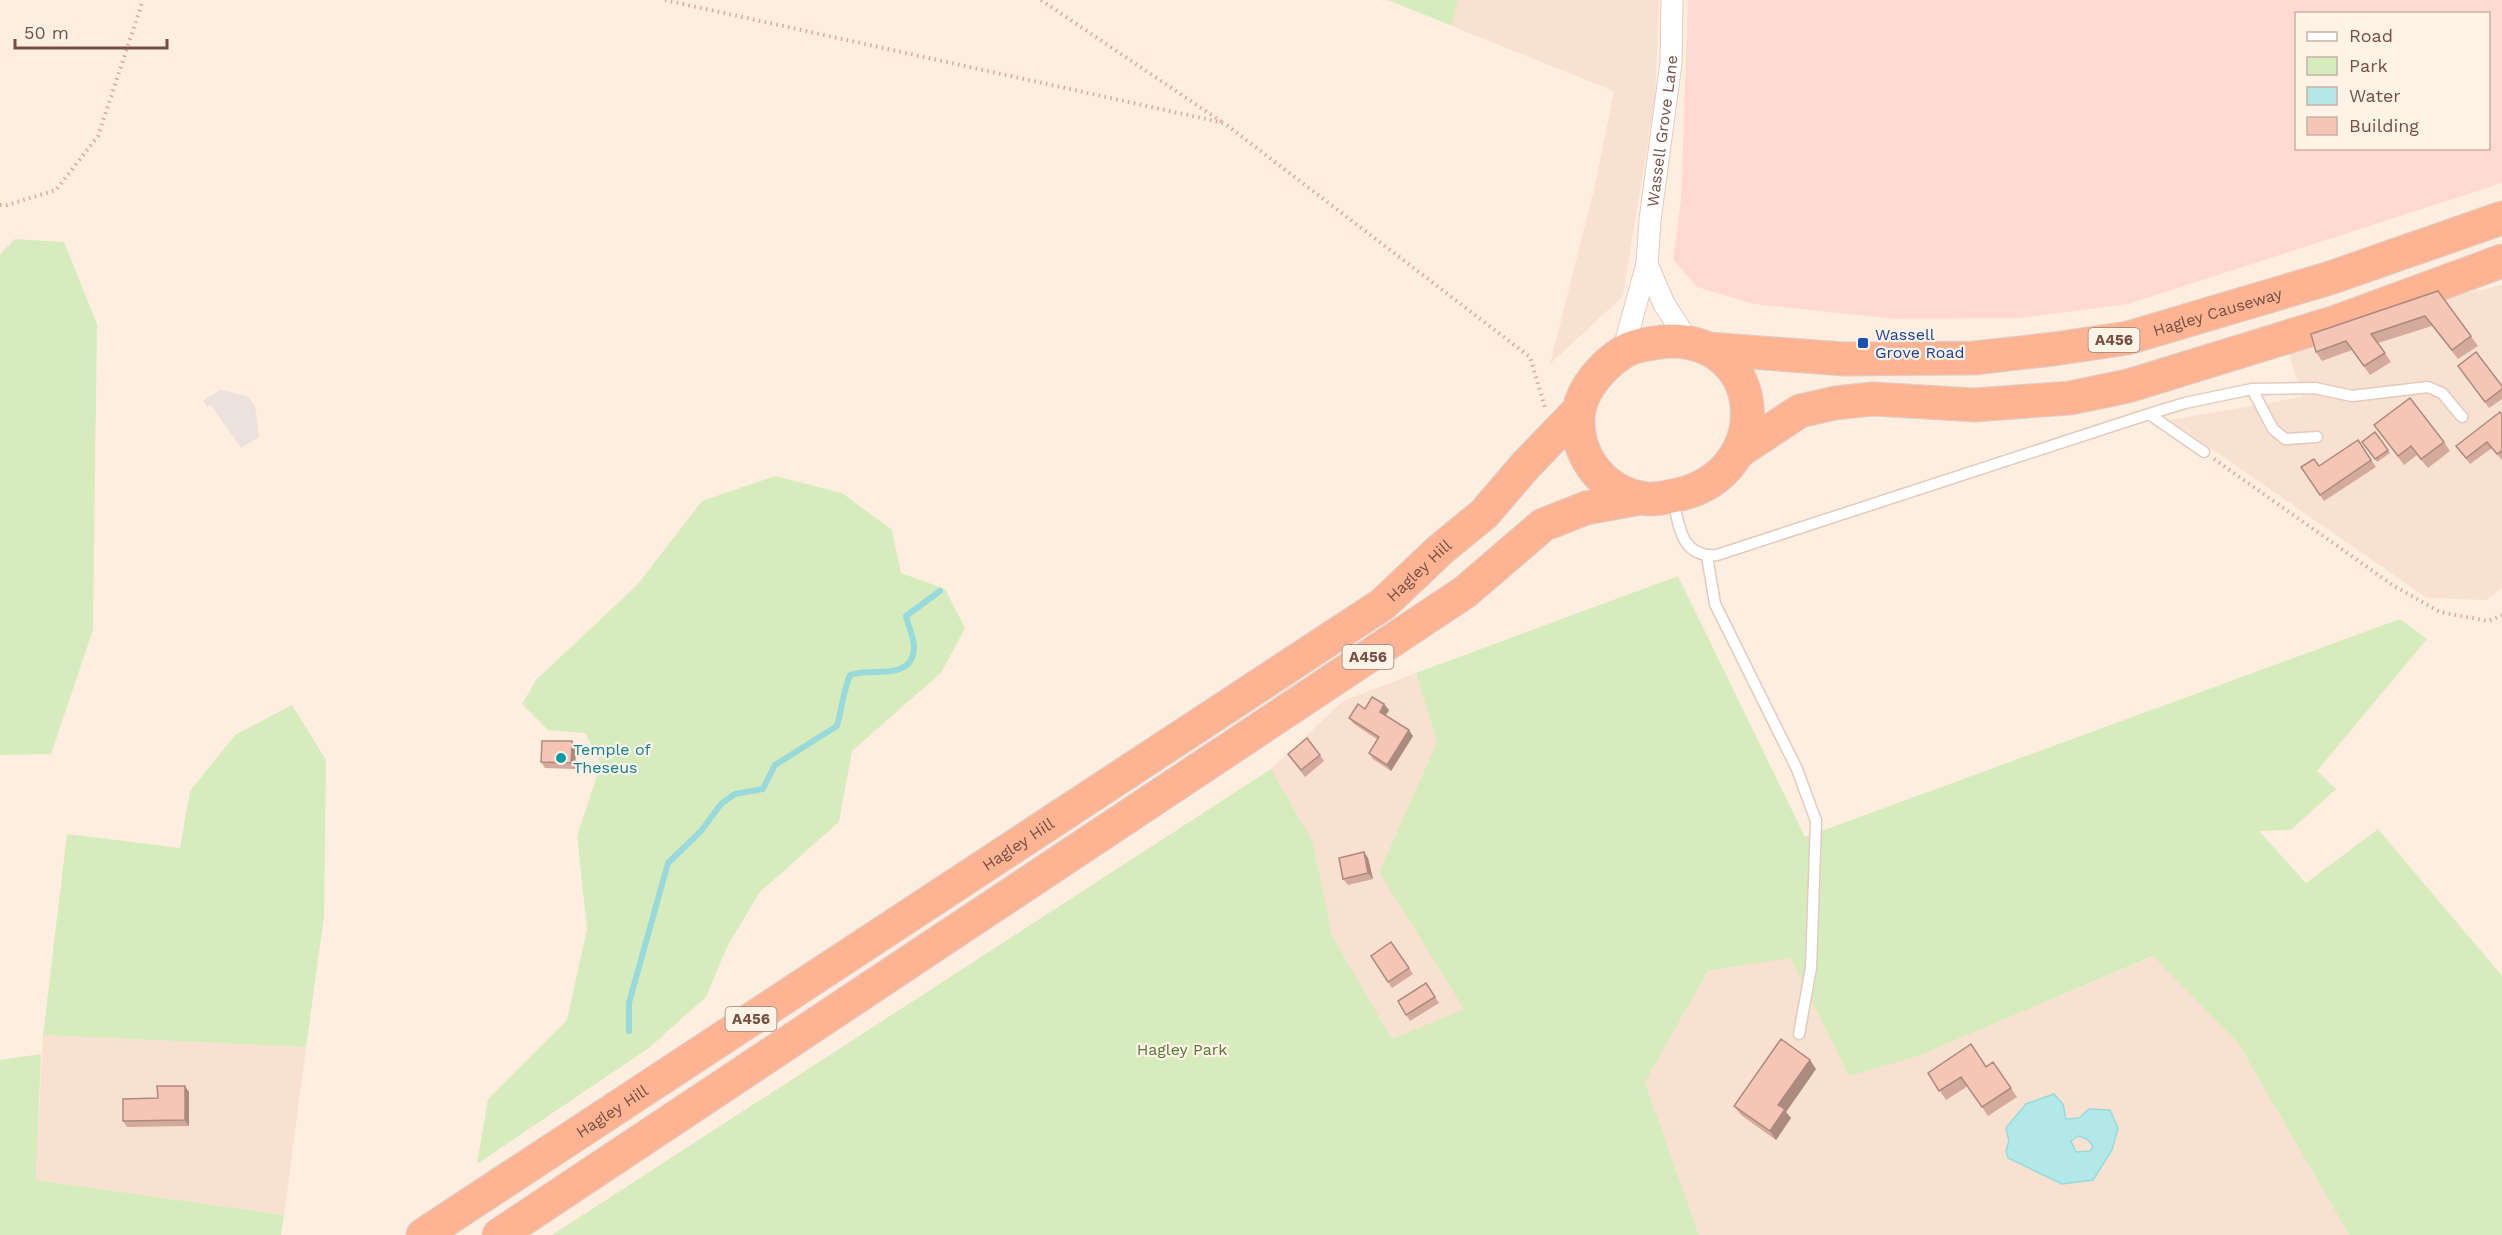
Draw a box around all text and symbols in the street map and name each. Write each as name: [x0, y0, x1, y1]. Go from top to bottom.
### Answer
scale bar: [15, 12, 166, 50]
legend: [2295, 12, 2490, 150]
text: 50 m: [24, 22, 69, 43]
text: Road: [2349, 25, 2393, 46]
street label: Wassell Grove Lane: [1643, 55, 1681, 208]
text: Park: [2349, 55, 2388, 76]
text: Water: [2349, 85, 2401, 106]
text: Building: [2349, 115, 2419, 136]
street label: Hagley Causeway: [2151, 284, 2285, 340]
place label: Wassell Grove Road: [1875, 325, 1965, 362]
road number: A456: [2088, 328, 2140, 352]
marker: Wassell Grove Road: [1856, 336, 1870, 350]
street label: Hagley Hill: [1383, 535, 1455, 606]
road number: A456: [1342, 645, 1394, 669]
place label: Temple of Theseus: [573, 740, 651, 777]
marker: Temple of Theseus: [554, 751, 568, 765]
street label: Hagley Hill: [979, 814, 1058, 875]
road number: A456: [726, 1007, 777, 1031]
park label: Hagley Park: [1137, 1040, 1227, 1059]
street label: Hagley Hill: [573, 1081, 652, 1142]

